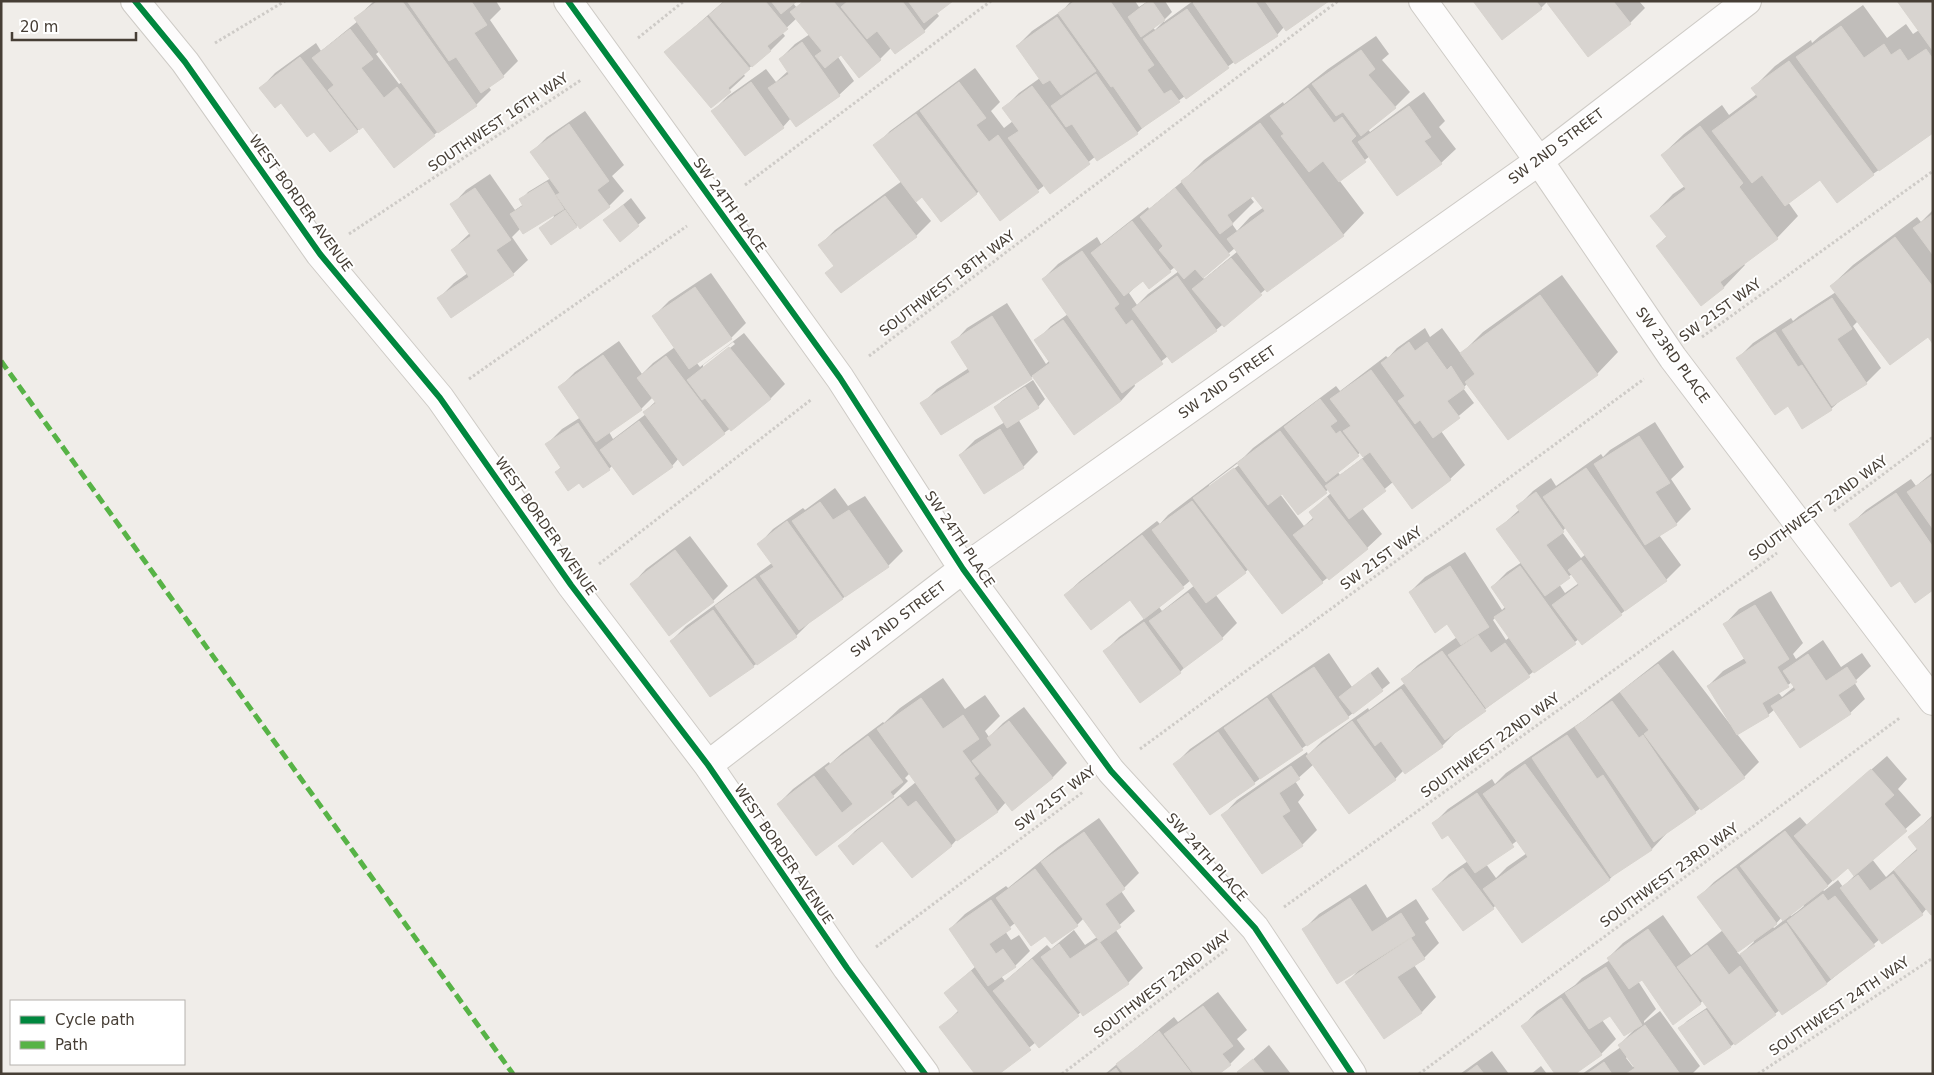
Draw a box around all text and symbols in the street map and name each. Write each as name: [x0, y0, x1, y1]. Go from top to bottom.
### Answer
scale bar: [12, 10, 136, 42]
text: 20 m: [20, 18, 58, 36]
street label: SOUTHWEST 16TH WAY: [425, 69, 571, 175]
street label: SW 2ND STREET: [1505, 105, 1607, 187]
street label: WEST BORDER AVENUE: [246, 131, 356, 275]
street label: SW 24TH PLACE: [690, 155, 770, 255]
street label: SOUTHWEST 18TH WAY: [876, 227, 1018, 339]
street label: SW 21ST WAY: [1676, 275, 1764, 345]
street label: SW 23RD PLACE: [1633, 304, 1713, 406]
street label: SW 2ND STREET: [1175, 342, 1279, 422]
street label: SOUTHWEST 22ND WAY: [1746, 452, 1891, 564]
street label: WEST BORDER AVENUE: [492, 454, 600, 598]
street label: SW 24TH PLACE: [922, 488, 998, 590]
street label: SW 21ST WAY: [1337, 523, 1425, 593]
street label: SW 2ND STREET: [847, 578, 949, 660]
street label: SOUTHWEST 22ND WAY: [1418, 689, 1563, 801]
street label: SW 21ST WAY: [1011, 762, 1099, 834]
street label: WEST BORDER AVENUE: [731, 781, 837, 927]
street label: SW 24TH PLACE: [1163, 810, 1251, 904]
street label: SOUTHWEST 23RD WAY: [1597, 819, 1741, 930]
street label: SOUTHWEST 22ND WAY: [1090, 927, 1234, 1041]
street label: SOUTHWEST 24TH WAY: [1766, 953, 1912, 1059]
legend: [10, 1000, 185, 1065]
text: Cycle path: [55, 1011, 135, 1029]
text: Path: [55, 1036, 88, 1054]

